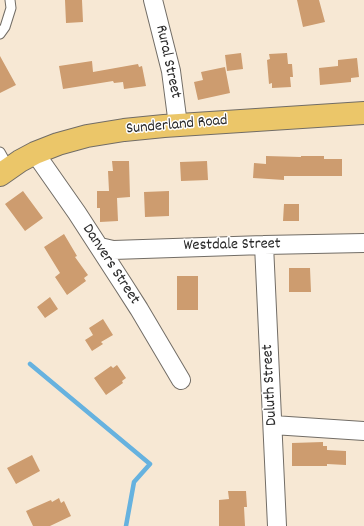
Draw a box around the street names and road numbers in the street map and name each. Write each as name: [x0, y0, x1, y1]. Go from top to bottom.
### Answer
street label: Rural Street: [150, 24, 184, 100]
street label: Sunderland Road: [126, 112, 228, 140]
street label: Danvers Street: [77, 221, 143, 309]
street label: Westdale Street: [183, 236, 281, 256]
street label: Duluth Street: [259, 344, 283, 426]

